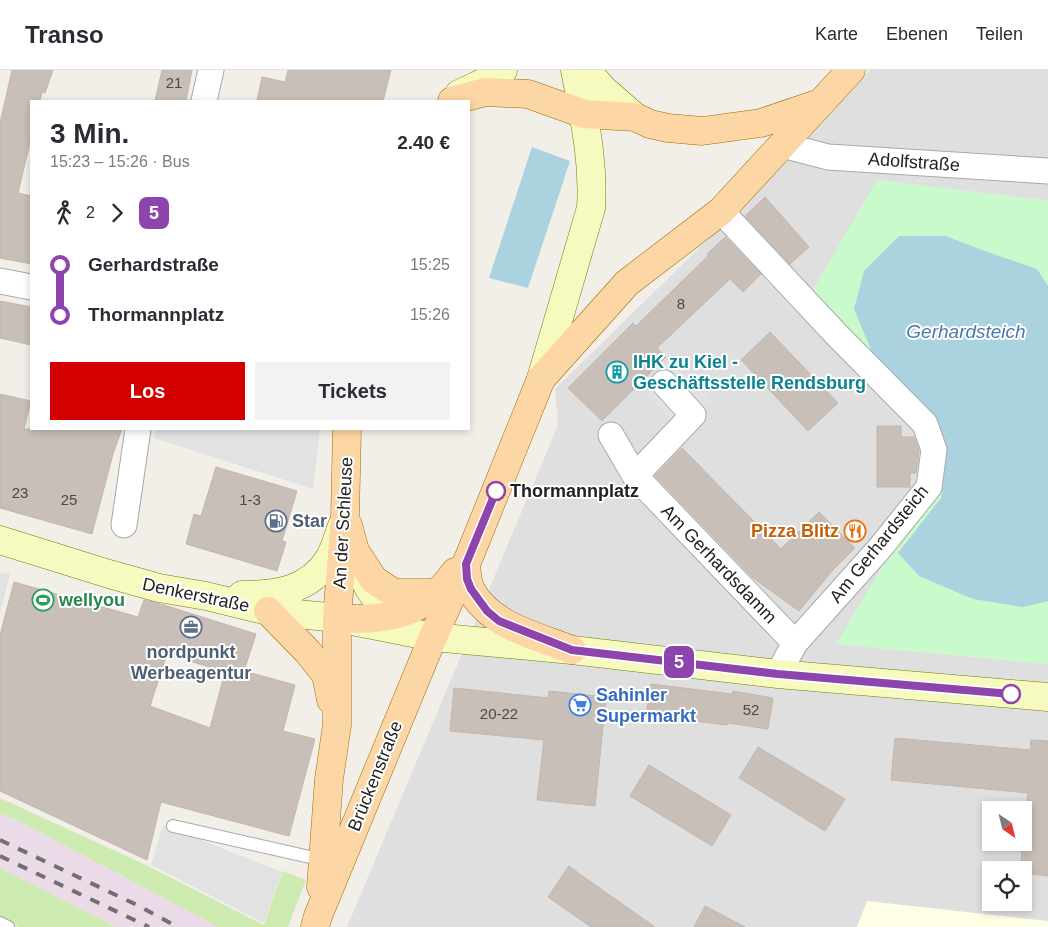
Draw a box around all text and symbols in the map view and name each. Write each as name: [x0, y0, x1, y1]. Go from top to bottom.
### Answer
text: Transo: [25, 21, 104, 48]
text: Karte: [815, 24, 858, 44]
text: Ebenen: [886, 24, 948, 44]
text: Teilen: [976, 24, 1023, 44]
house number: 21: [166, 74, 182, 91]
text: 3 Min.: [50, 118, 129, 149]
text: 2.40 €: [397, 132, 450, 153]
street label: Adolfstraße: [867, 149, 961, 175]
text: 15:23 – 15:26 · Bus: [50, 153, 190, 170]
icon: walk: [50, 199, 78, 227]
icon: forward: [103, 199, 131, 227]
text: 5: [149, 203, 159, 223]
text: 2: [86, 204, 95, 221]
text: Gerhardstraße: [88, 254, 219, 275]
text: 15:25: [410, 256, 450, 273]
house number: 8: [677, 295, 685, 312]
text: Thormannplatz: [88, 304, 224, 325]
text: 15:26: [410, 306, 450, 323]
water label: Gerhardsteich: [906, 321, 1026, 342]
place label: IHK zu Kiel - Geschäftsstelle Rendsburg: [633, 352, 866, 393]
building icon: IHK zu Kiel - Geschäftsstelle Rendsburg: [605, 360, 629, 384]
button: Los: [50, 362, 245, 420]
button: Tickets: [255, 362, 450, 420]
street label: An der Schleuse: [330, 457, 356, 589]
marker: Thormannplatz: [486, 481, 506, 501]
place label: Thormannplatz: [510, 481, 639, 501]
street label: Am Gerhardsteich: [826, 481, 932, 607]
house number: 23: [12, 484, 28, 501]
house number: 25: [61, 491, 77, 508]
house number: 1-3: [239, 491, 261, 508]
street label: Am Gerhardsdamm: [657, 501, 781, 627]
fuel station icon: Star: [264, 509, 288, 533]
place label: Star: [292, 511, 327, 531]
restaurant icon: Pizza Blitz: [843, 519, 867, 543]
place label: Pizza Blitz: [751, 521, 839, 541]
street label: Denkerstraße: [141, 574, 251, 616]
sports icon: wellyou: [31, 588, 55, 612]
place label: wellyou: [58, 590, 125, 610]
office icon: nordpunkt Werbeagentur: [179, 615, 203, 639]
place label: nordpunkt Werbeagentur: [131, 642, 251, 683]
line badge: 5: [663, 646, 695, 678]
text: 5: [674, 652, 684, 672]
unlabelled marker: [1001, 684, 1021, 704]
place label: Sahinler Supermarkt: [596, 685, 696, 726]
supermarket icon: Sahinler Supermarkt: [568, 693, 592, 717]
house number: 52: [743, 701, 759, 718]
house number: 20-22: [480, 705, 518, 722]
street label: Brückenstraße: [344, 718, 406, 834]
north arrow: [982, 801, 1032, 851]
map controls: [982, 801, 1032, 911]
button: locate: [982, 861, 1032, 911]

